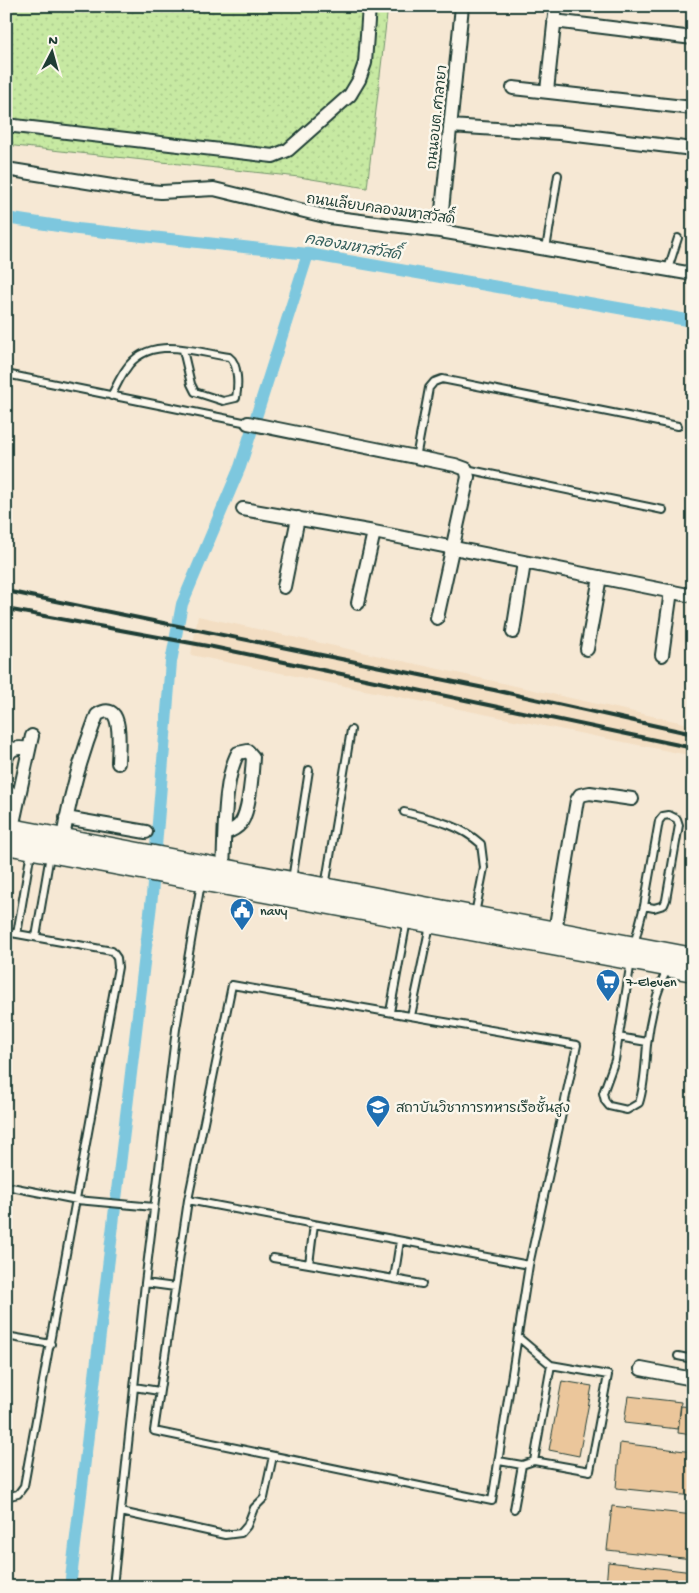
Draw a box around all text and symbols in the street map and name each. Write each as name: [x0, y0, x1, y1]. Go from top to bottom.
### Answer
north arrow: [28, 28, 78, 78]
text: N: [48, 33, 59, 50]
street label: ถนนอบต.ศาลายา: [425, 64, 452, 170]
street label: ถนนเลียบคลองมหาสวัสดิ์: [305, 186, 457, 229]
water label: คลองมหาสวัสดิ์: [303, 224, 408, 266]
public building icon: navy: [229, 897, 255, 931]
place label: navy: [260, 904, 288, 921]
supermarket icon: 7-Eleven: [595, 968, 621, 1002]
place label: 7-Eleven: [625, 975, 677, 992]
school or university icon: สถาบันวิชาการทหารเรือชั้นสูง: [365, 1094, 391, 1128]
place label: สถาบันวิชาการทหารเรือชั้นสูง: [396, 1096, 570, 1118]

